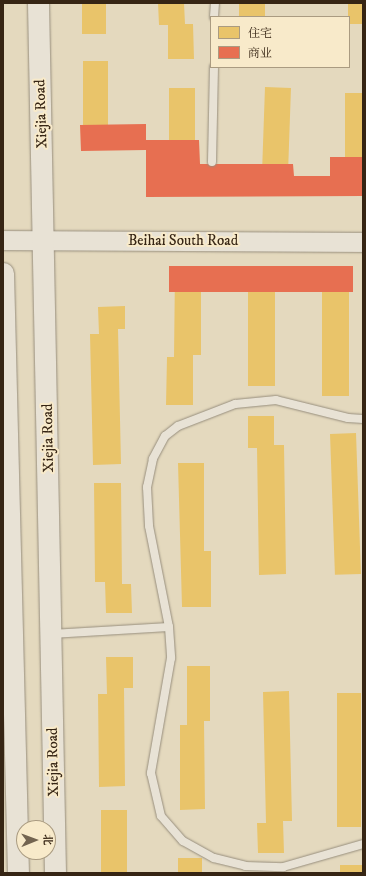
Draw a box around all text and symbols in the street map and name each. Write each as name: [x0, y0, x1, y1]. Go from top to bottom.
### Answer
legend: [210, 16, 350, 68]
text: 住宅: [248, 26, 272, 41]
text: 商业: [248, 46, 272, 61]
street label: Xiejia Road: [31, 79, 51, 149]
street label: Beihai South Road: [128, 232, 238, 250]
street label: Xiejia Road: [38, 403, 58, 473]
street label: Xiejia Road: [43, 727, 63, 797]
north arrow: [16, 820, 56, 860]
text: 北: [40, 834, 54, 845]

